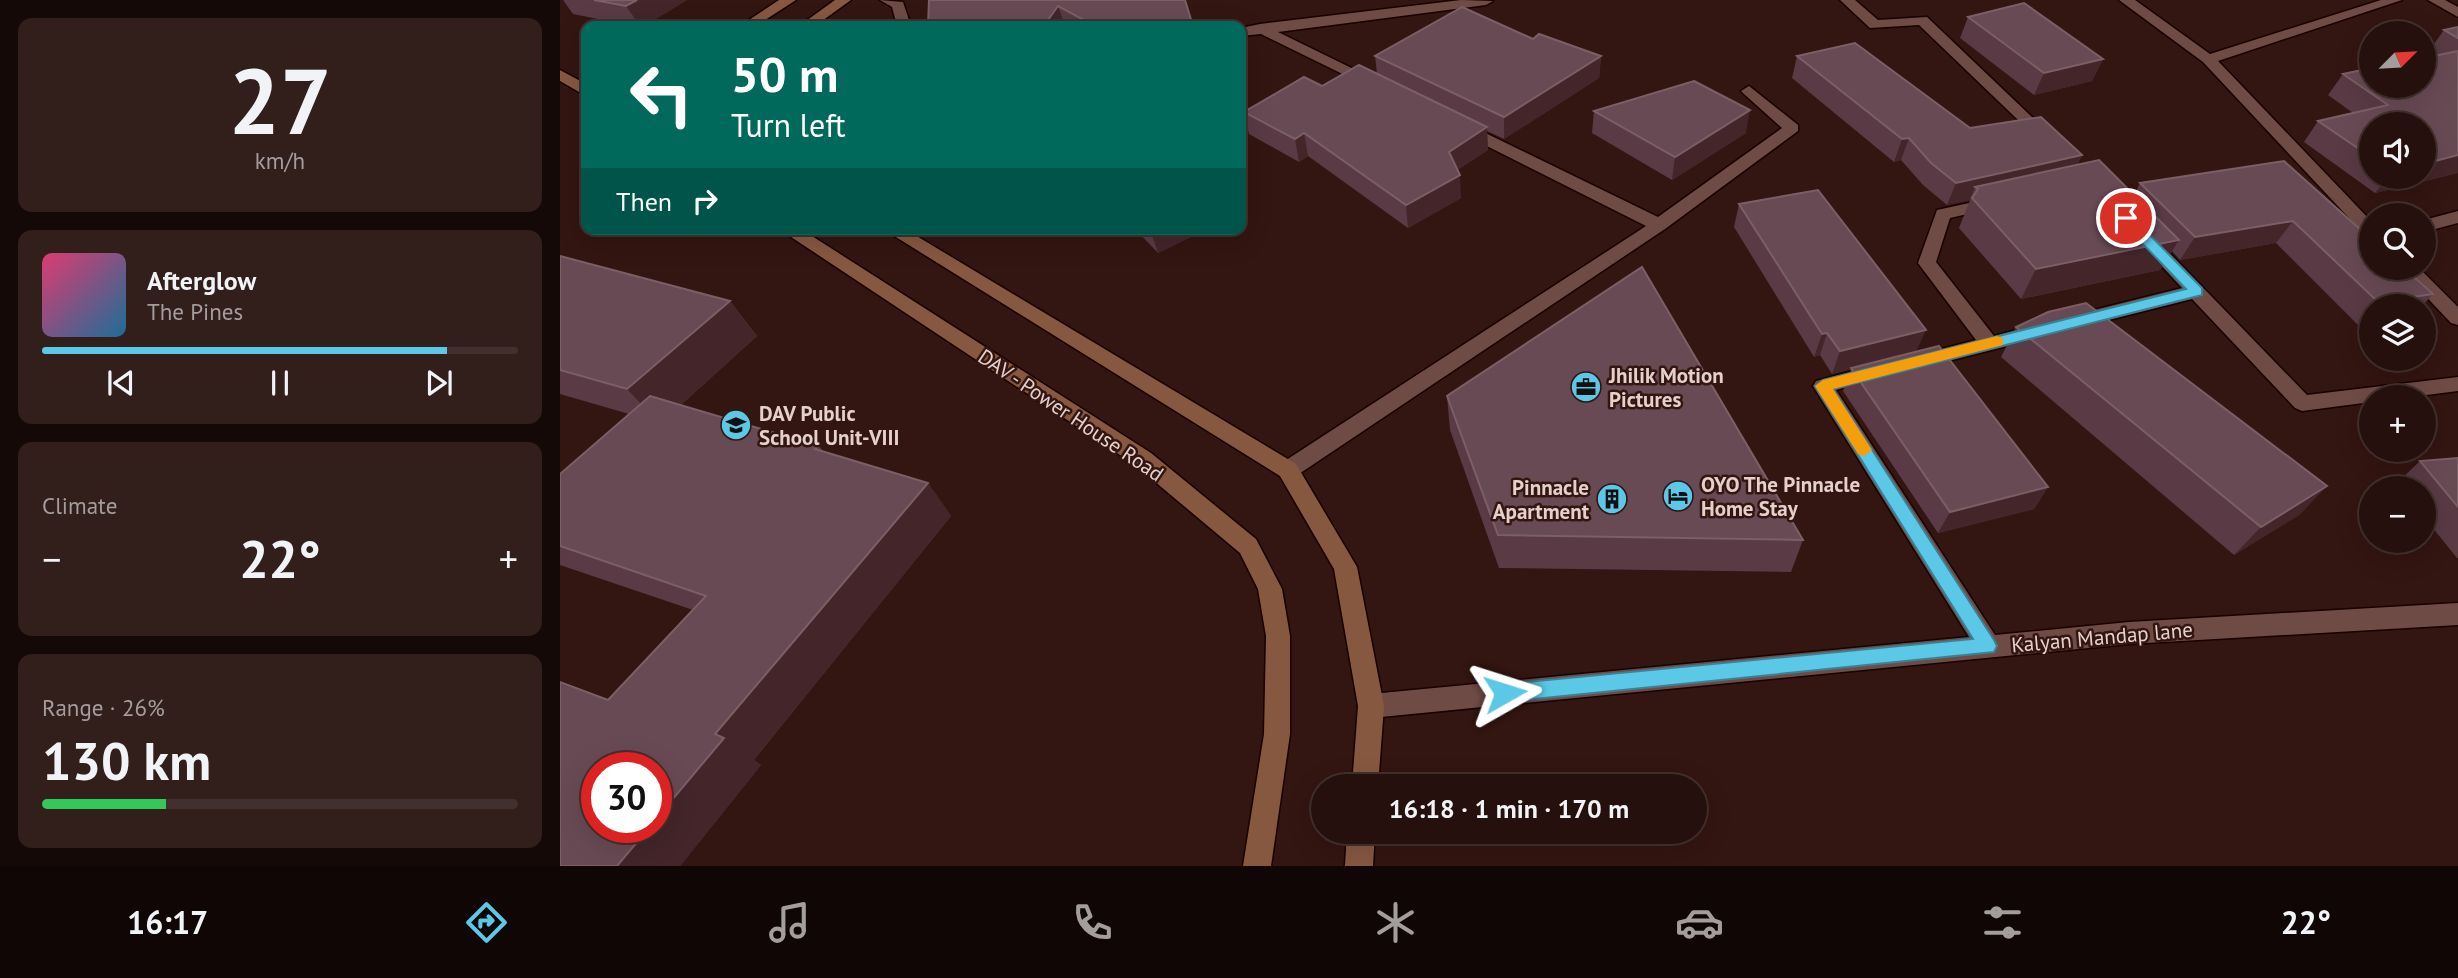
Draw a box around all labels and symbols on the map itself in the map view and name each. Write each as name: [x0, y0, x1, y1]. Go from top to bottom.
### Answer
north arrow: [2359, 21, 2436, 98]
pin: [2096, 188, 2156, 248]
street label: DAV - Power House Road: [973, 343, 1169, 487]
place label: Jhilik Motion Pictures: [1608, 362, 1724, 413]
office icon: Jhilik Motion Pictures: [1569, 370, 1603, 404]
place label: DAV Public School Unit-VIII: [759, 400, 900, 451]
school or university icon: DAV Public School Unit-VIII: [719, 408, 753, 442]
place label: OYO The Pinnacle Home Stay: [1701, 471, 1860, 522]
place label: Pinnacle Apartment: [1493, 474, 1590, 525]
hotel icon: OYO The Pinnacle Home Stay: [1661, 479, 1695, 513]
building icon: Pinnacle Apartment: [1595, 482, 1629, 516]
street label: Kalyan Mandap lane: [2010, 616, 2194, 658]
position arrow: [1468, 656, 1542, 730]
speed limit sign: 30: [581, 752, 672, 843]

